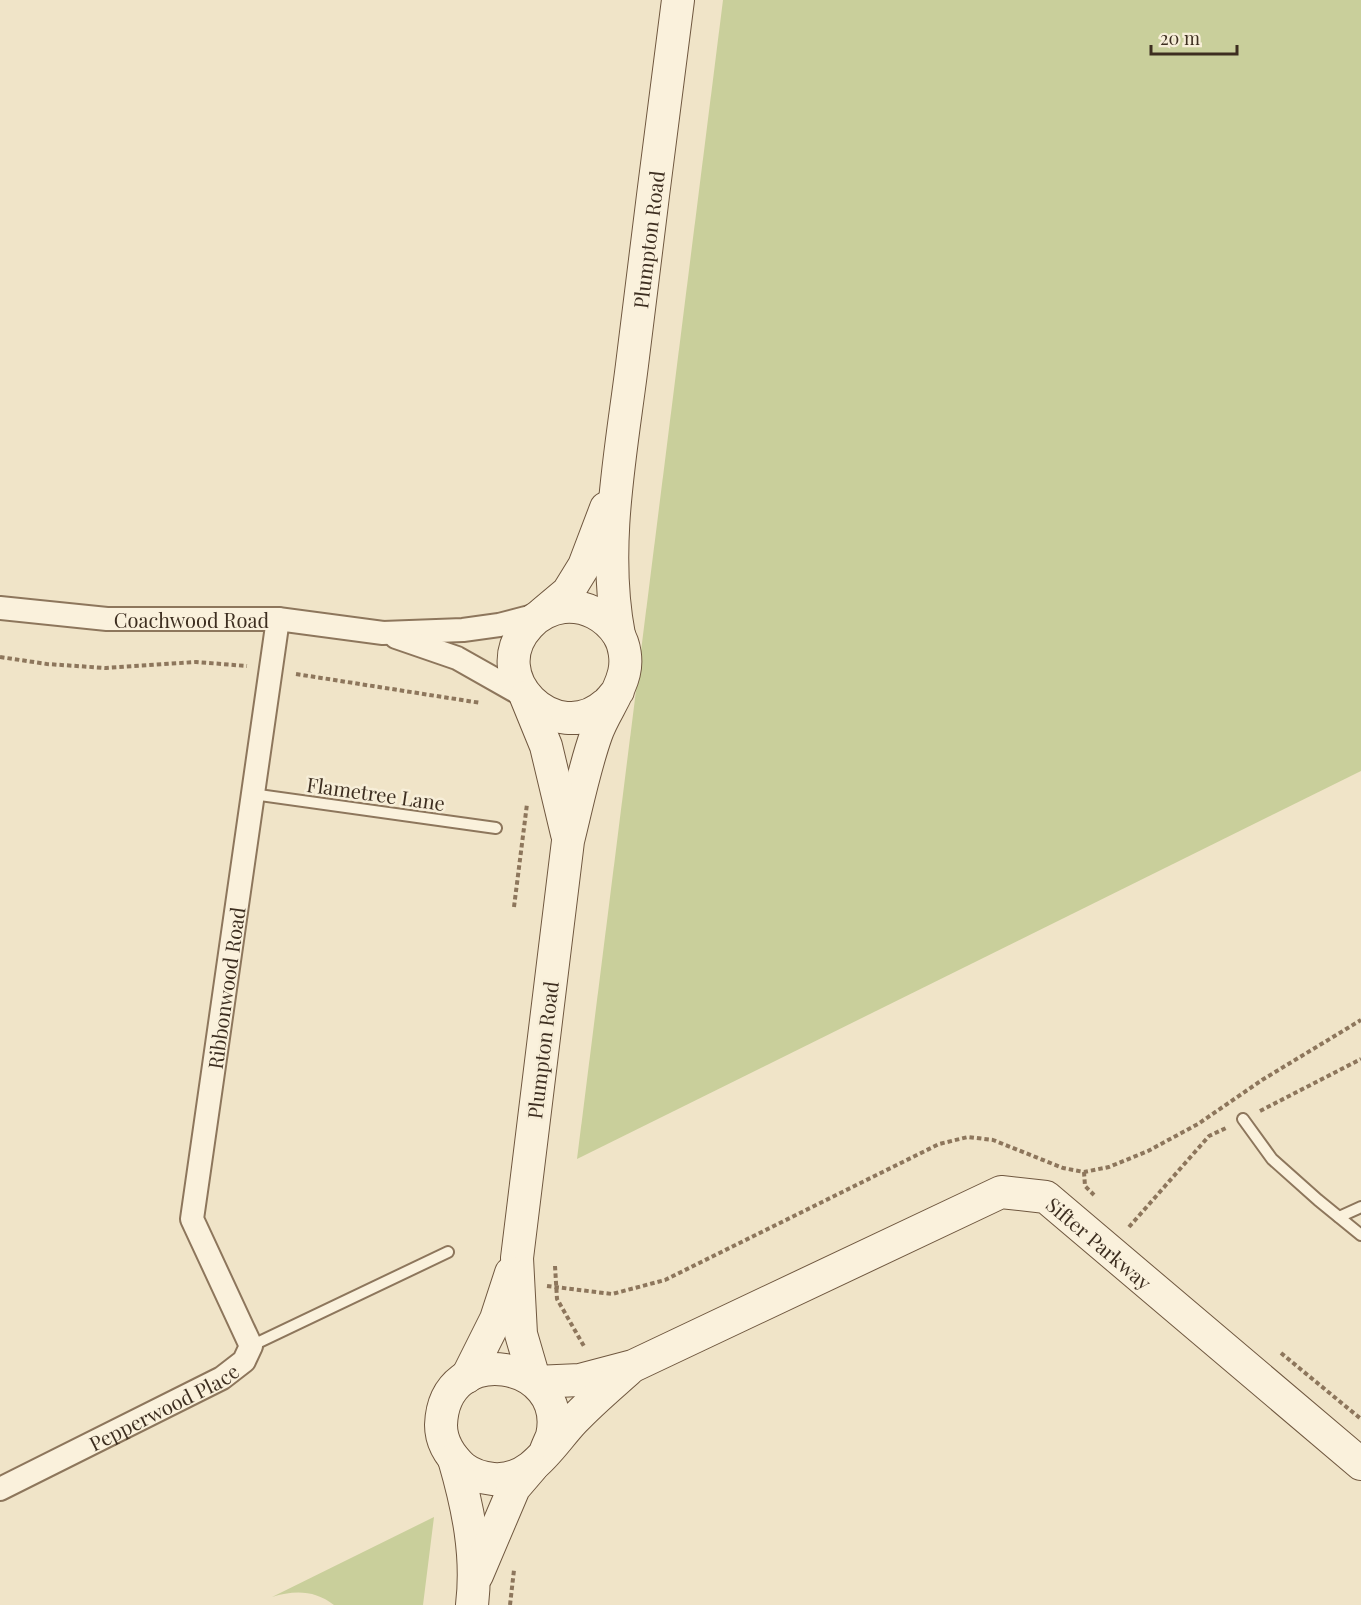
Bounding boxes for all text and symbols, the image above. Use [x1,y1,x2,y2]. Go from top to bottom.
scale bar [1151,18,1236,56]
text: 20 m [1160,26,1200,50]
street label: Plumpton Road [626,169,670,310]
street label: Coachwood Road [114,606,269,633]
street label: Flametree Lane [305,770,447,816]
street label: Ribbonwood Road [200,905,250,1071]
street label: Plumpton Road [520,979,564,1120]
street label: Sifter Parkway [1041,1190,1158,1295]
street label: Pepperwood Place [84,1357,244,1456]

